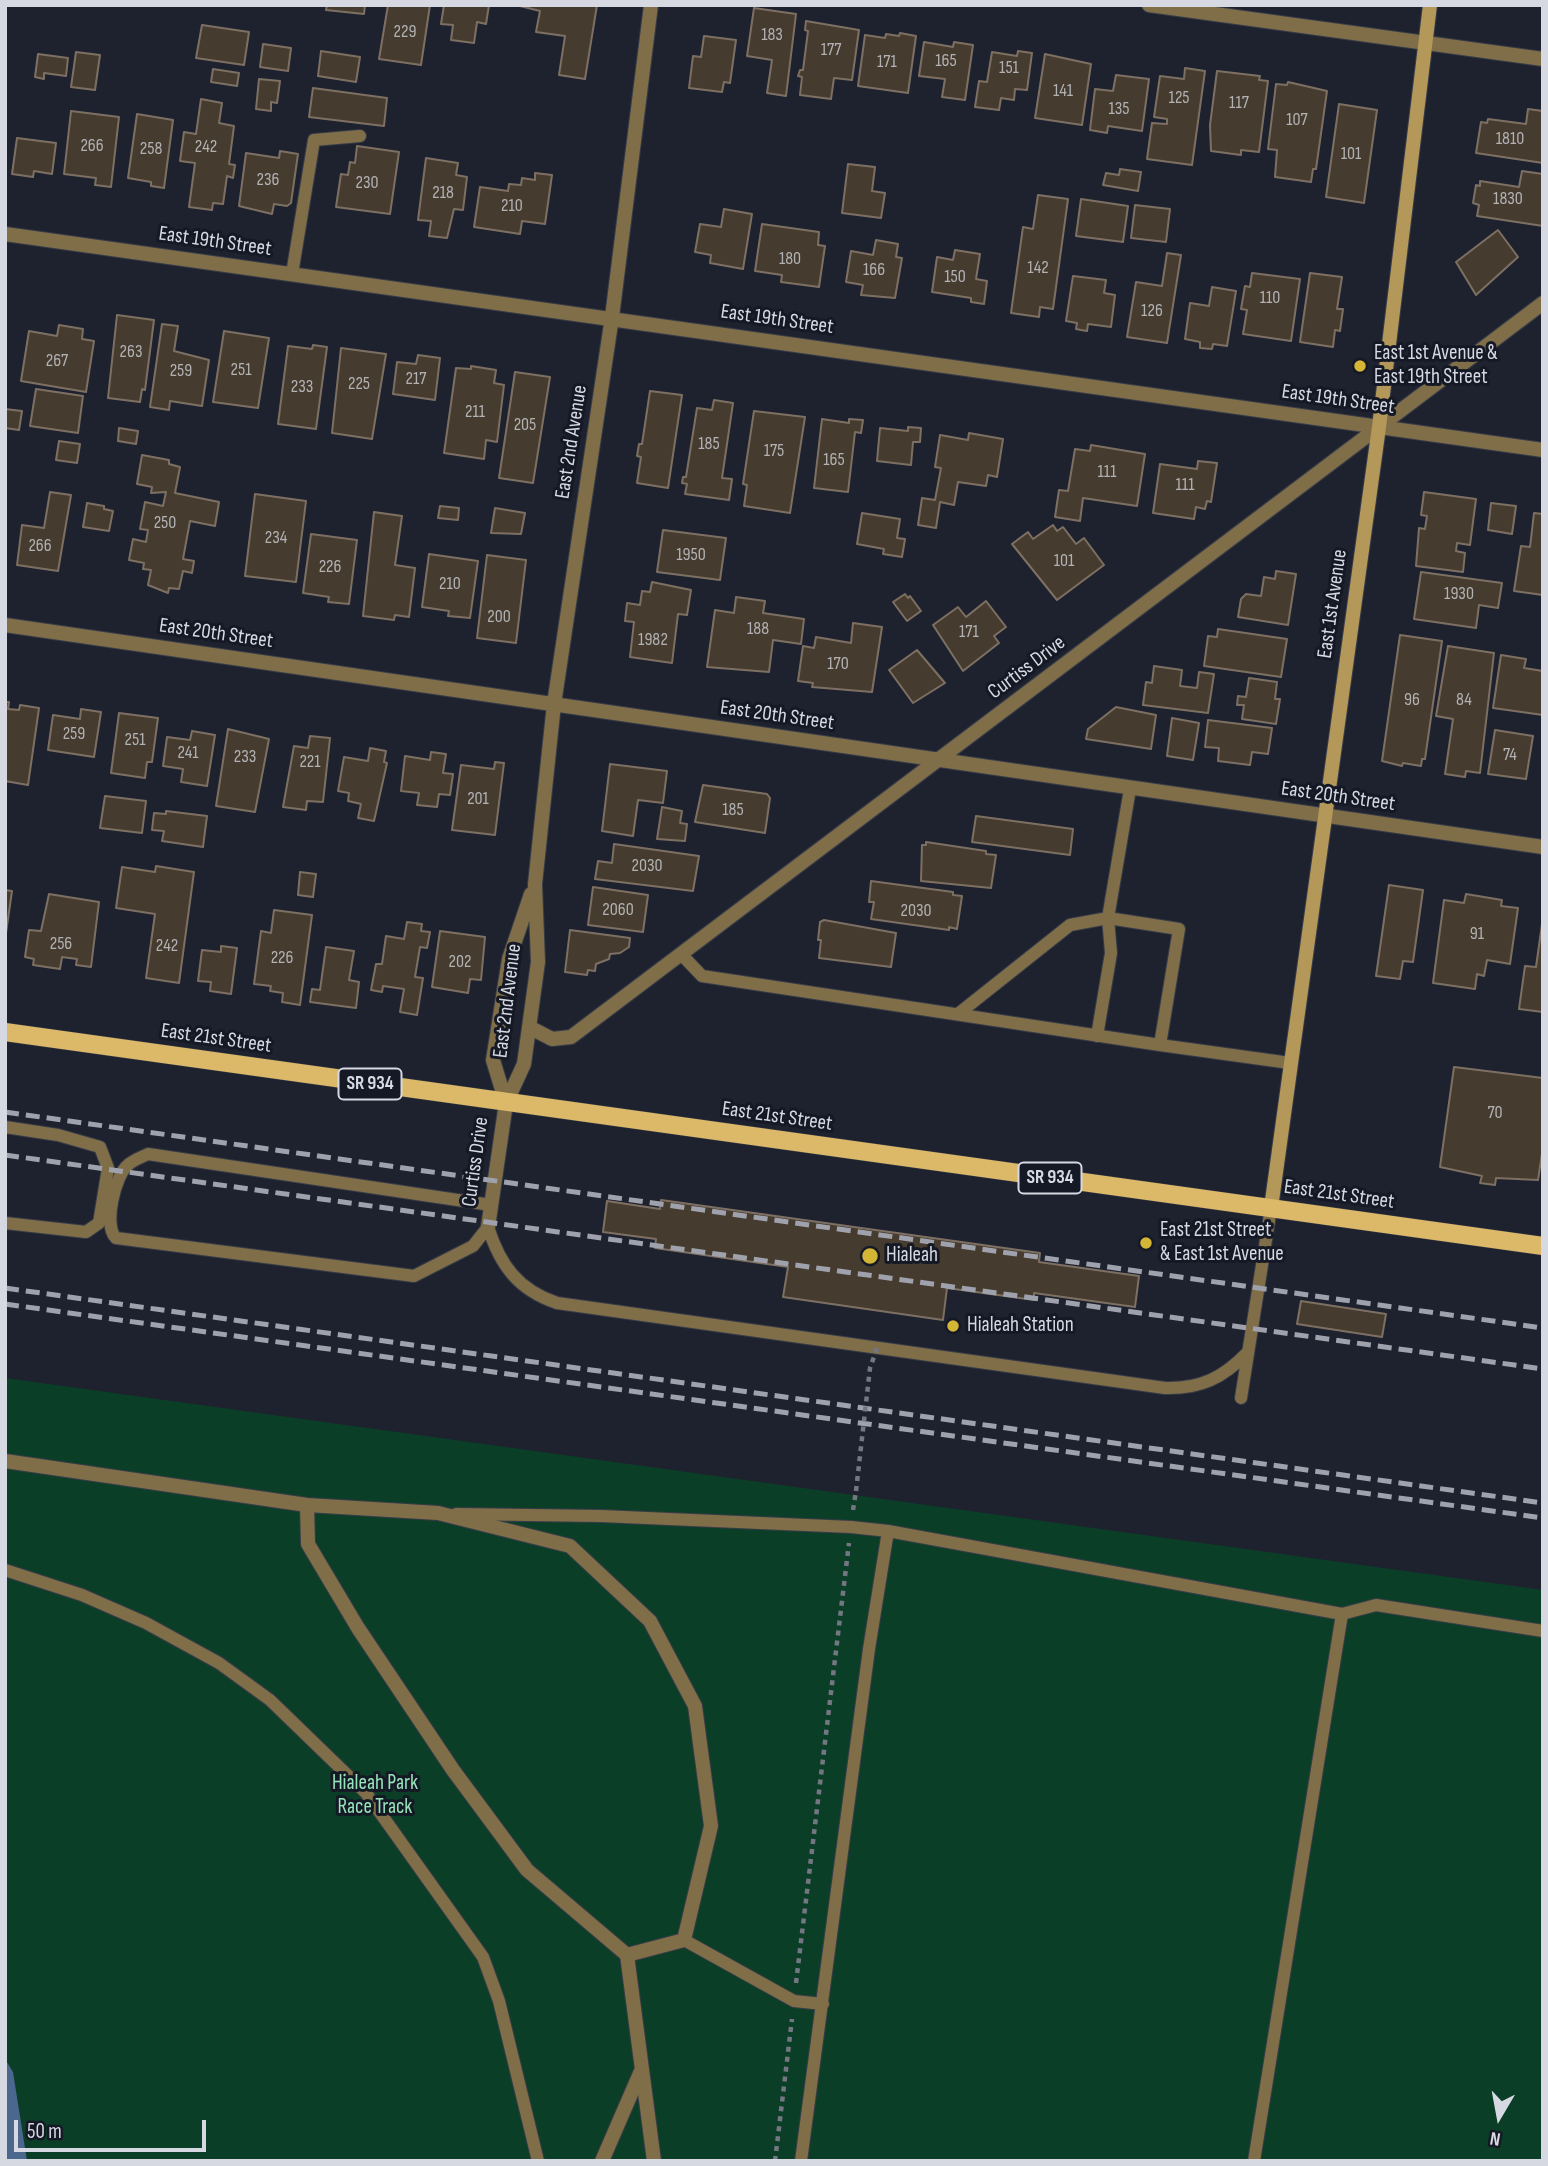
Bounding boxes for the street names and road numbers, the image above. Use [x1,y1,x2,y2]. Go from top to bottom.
street label: East 19th Street [157,222,273,262]
street label: East 19th Street [719,300,835,340]
street label: East 19th Street [1280,380,1396,420]
street label: East 2nd Avenue [551,383,593,501]
street label: East 1st Avenue [1313,548,1353,660]
street label: East 20th Street [157,614,275,654]
street label: Curtiss Drive [983,631,1071,705]
street label: East 20th Street [718,696,836,736]
street label: East 20th Street [1279,777,1397,817]
street label: East 2nd Avenue [489,943,527,1059]
street label: East 21st Street [159,1019,273,1059]
road number: SR 934 [338,1068,402,1100]
street label: East 21st Street [720,1097,834,1137]
street label: Curtiss Drive [457,1116,495,1208]
road number: SR 934 [1018,1162,1082,1194]
street label: East 21st Street [1282,1175,1396,1215]

